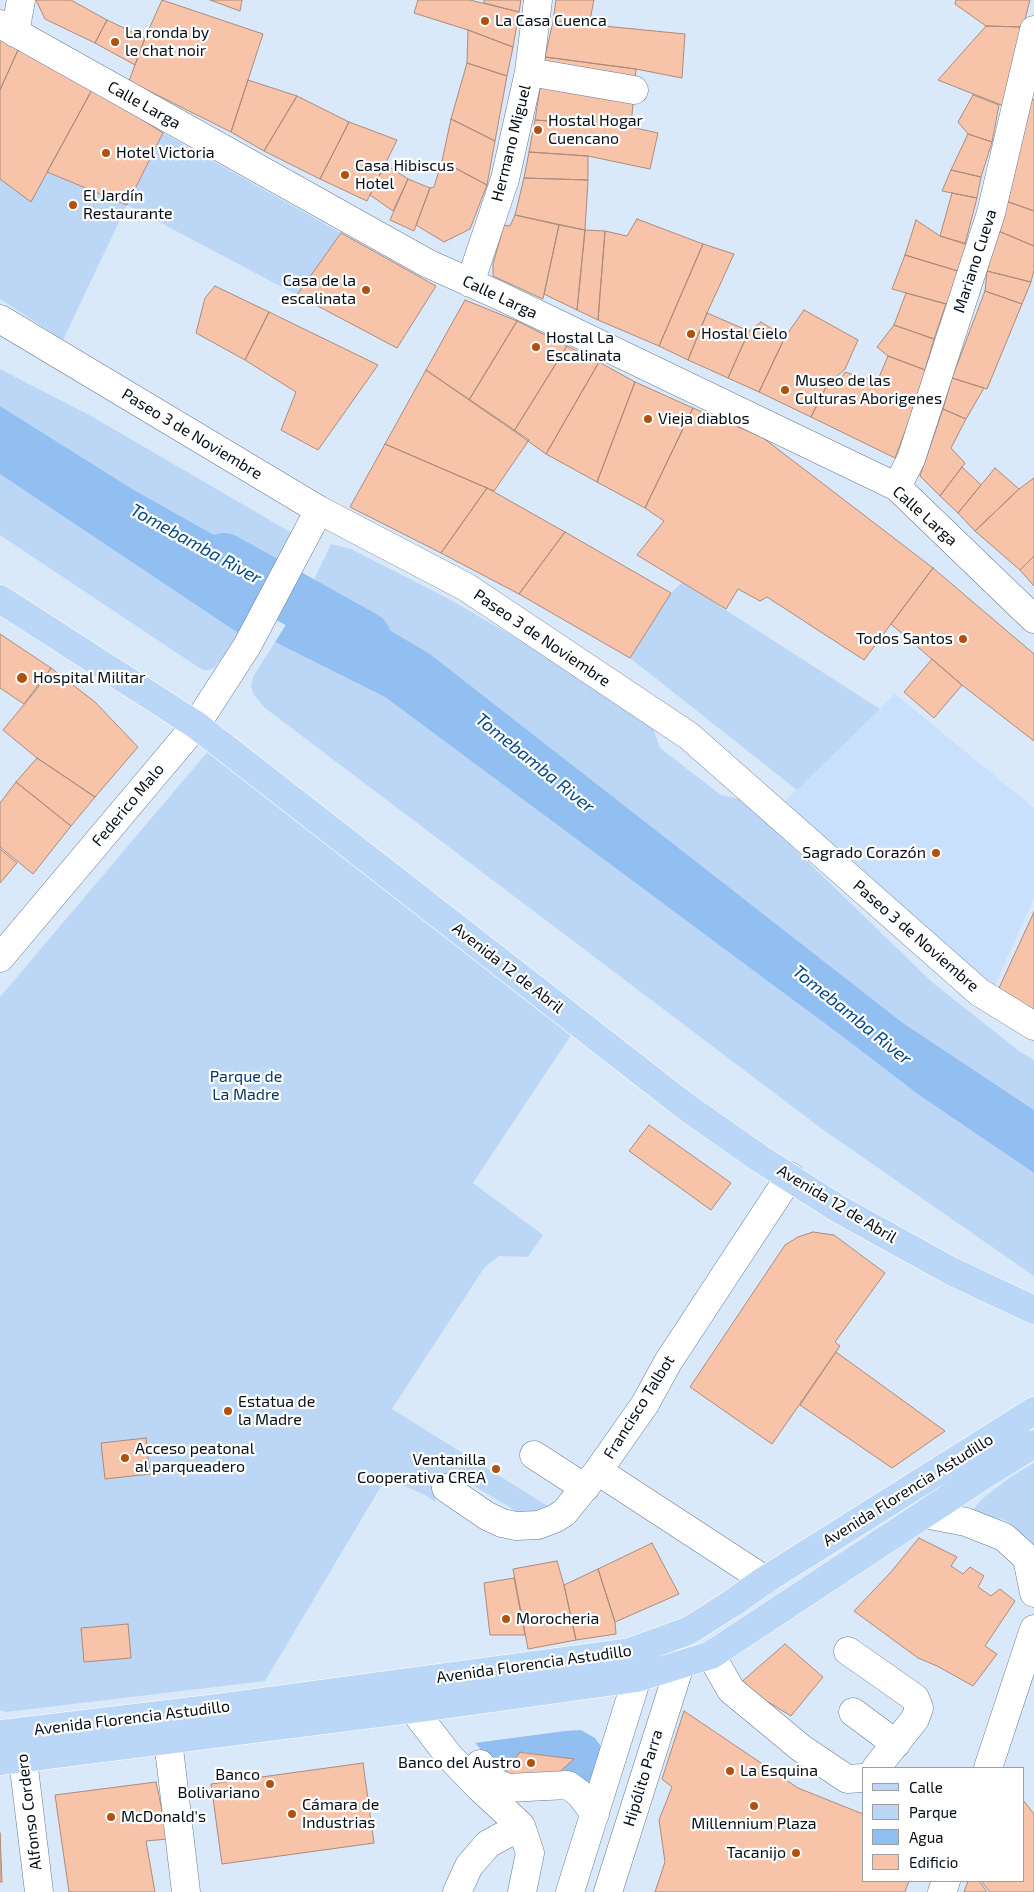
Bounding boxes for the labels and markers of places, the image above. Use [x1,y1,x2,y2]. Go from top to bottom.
place label: La Casa Cuenca [495,11,607,31]
marker: La Casa Cuenca [479,15,491,27]
place label: La ronda by le chat noir [125,23,209,61]
marker: La ronda by le chat noir [109,36,121,48]
place label: Hostal Hogar Cuencano [548,111,643,149]
marker: Hostal Hogar Cuencano [532,124,544,136]
place label: Hotel Victoria [116,143,215,163]
marker: Hotel Victoria [100,147,112,159]
place label: Casa Hibiscus Hotel [355,156,454,194]
marker: Casa Hibiscus Hotel [339,169,351,181]
place label: El Jardín Restaurante [83,186,173,224]
marker: El Jardín Restaurante [67,199,79,211]
place label: Casa de la escalinata [281,271,356,309]
marker: Casa de la escalinata [360,284,372,296]
place label: Hostal Cielo [701,324,788,344]
place label: Hostal La Escalinata [546,328,621,366]
marker: Hostal Cielo [685,328,697,340]
marker: Hostal La Escalinata [530,341,542,353]
place label: Museo de las Culturas Aborigenes [795,371,942,409]
marker: Museo de las Culturas Aborigenes [779,384,791,396]
place label: Vieja diablos [658,409,750,429]
marker: Vieja diablos [642,413,654,425]
place label: Todos Santos [856,629,953,649]
marker: Todos Santos [957,633,969,645]
place label: Hospital Militar [33,668,145,688]
marker: Hospital Militar [15,671,29,685]
place label: Sagrado Corazón [802,843,926,863]
marker: Sagrado Corazón [930,847,942,859]
place label: Estatua de la Madre [238,1392,315,1430]
marker: Estatua de la Madre [222,1405,234,1417]
place label: Acceso peatonal al parqueadero [135,1439,254,1477]
place label: Ventanilla Cooperativa CREA [357,1450,486,1488]
marker: Acceso peatonal al parqueadero [119,1452,131,1464]
marker: Ventanilla Cooperativa CREA [490,1463,502,1475]
place label: Morocheria [516,1609,599,1629]
marker: Morocheria [500,1613,512,1625]
place label: Banco del Austro [398,1753,521,1773]
marker: Banco del Austro [525,1757,537,1769]
place label: La Esquina [740,1761,818,1781]
place label: Banco Bolivariano [178,1765,260,1803]
marker: La Esquina [724,1765,736,1777]
marker: Banco Bolivariano [264,1778,276,1790]
place label: Cámara de Industrias [302,1795,379,1833]
marker: Millennium Plaza [748,1800,760,1812]
place label: McDonald's [121,1807,206,1827]
marker: Cámara de Industrias [286,1808,298,1820]
marker: McDonald's [105,1811,117,1823]
place label: Millennium Plaza [691,1814,817,1834]
place label: Tacanijo [726,1843,786,1863]
marker: Tacanijo [790,1847,802,1859]

